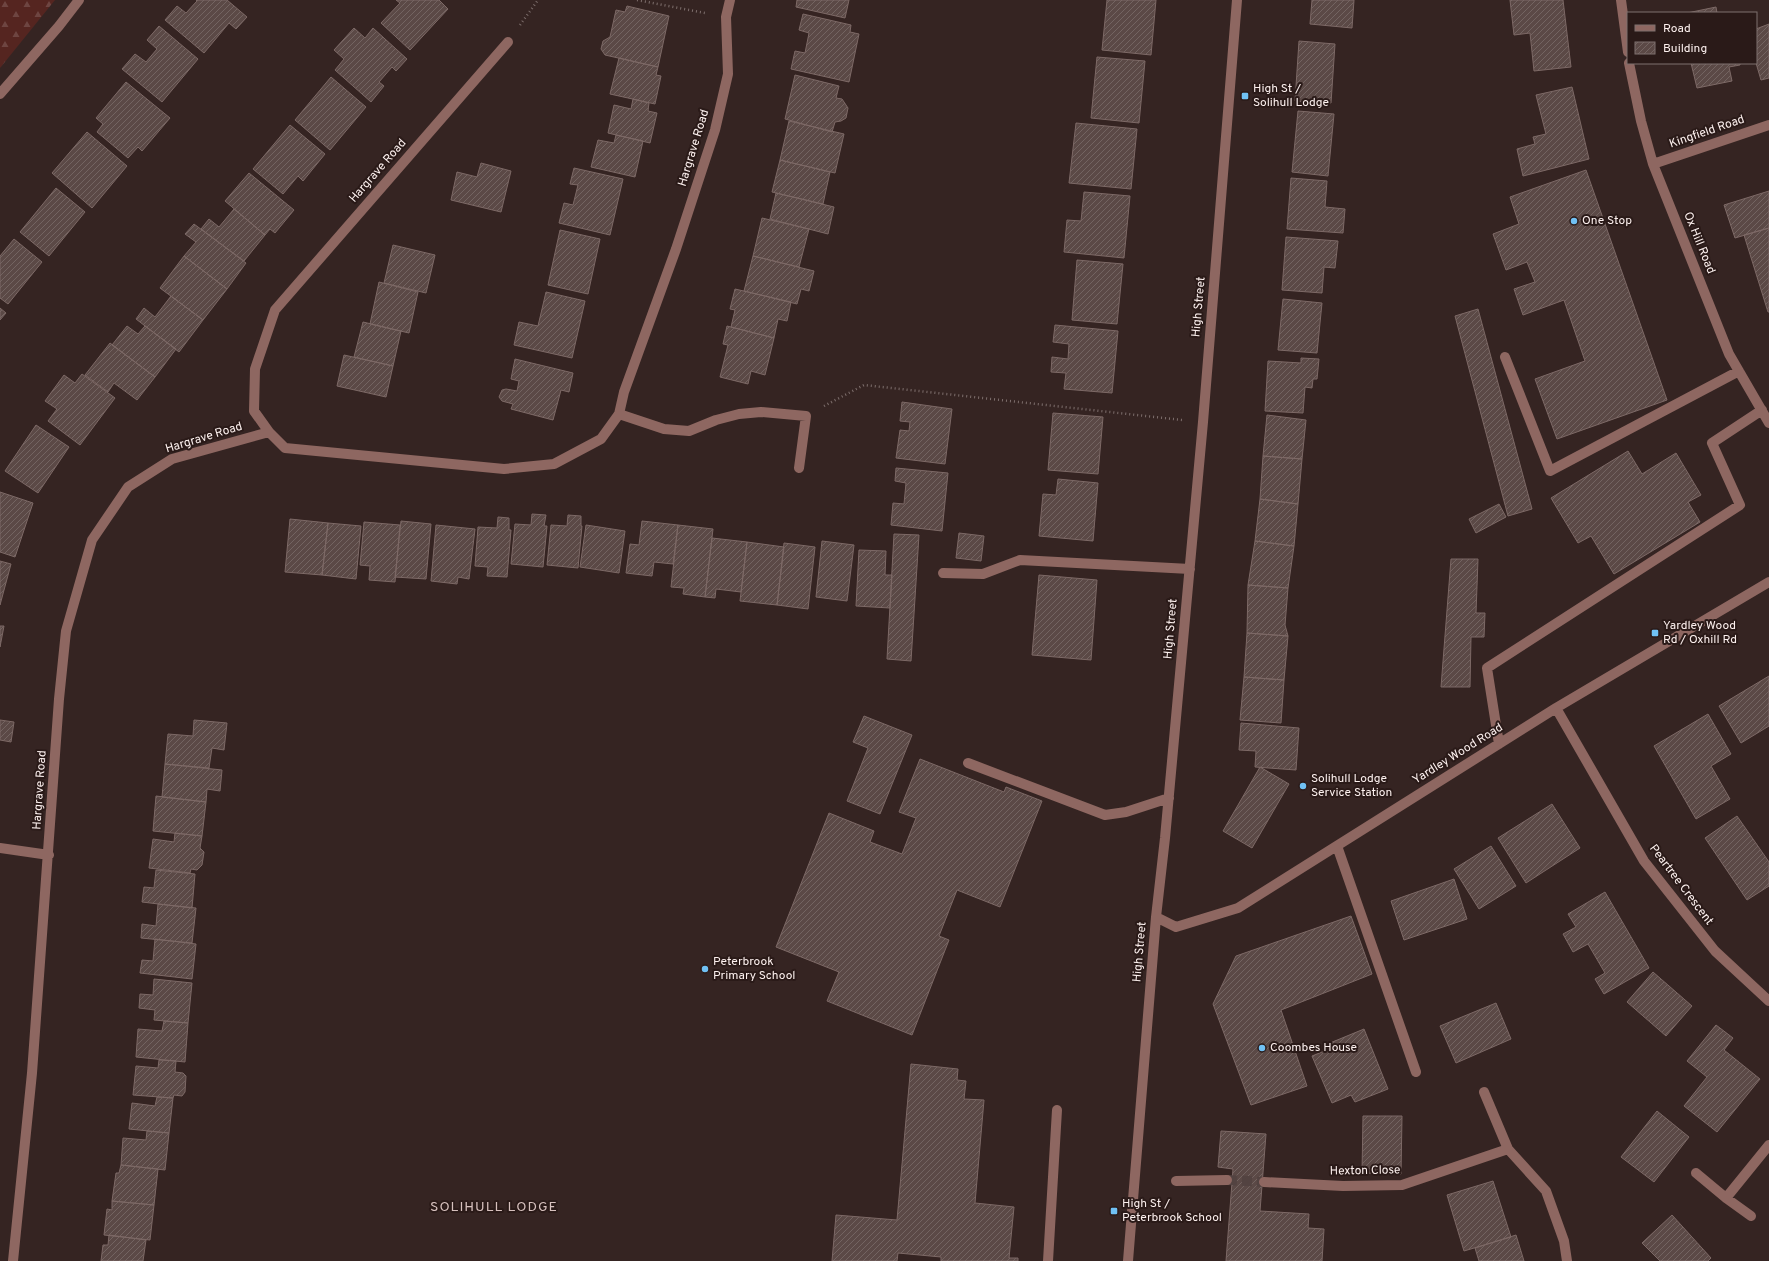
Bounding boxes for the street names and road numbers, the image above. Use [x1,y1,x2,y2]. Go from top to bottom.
street label: Hargrave Road [675,108,713,188]
street label: Kingfield Road [1667,112,1747,152]
street label: Hargrave Road [346,136,410,206]
street label: Ox Hill Road [1679,210,1719,276]
street label: High Street [1188,276,1210,338]
street label: Hargrave Road [164,419,244,457]
street label: High Street [1160,598,1182,660]
street label: Yardley Wood Road [1410,720,1506,788]
street label: Hargrave Road [29,750,51,830]
street label: Peartree Crescent [1645,841,1717,929]
street label: High Street [1129,921,1151,983]
street label: Hexton Close [1330,1162,1400,1180]

